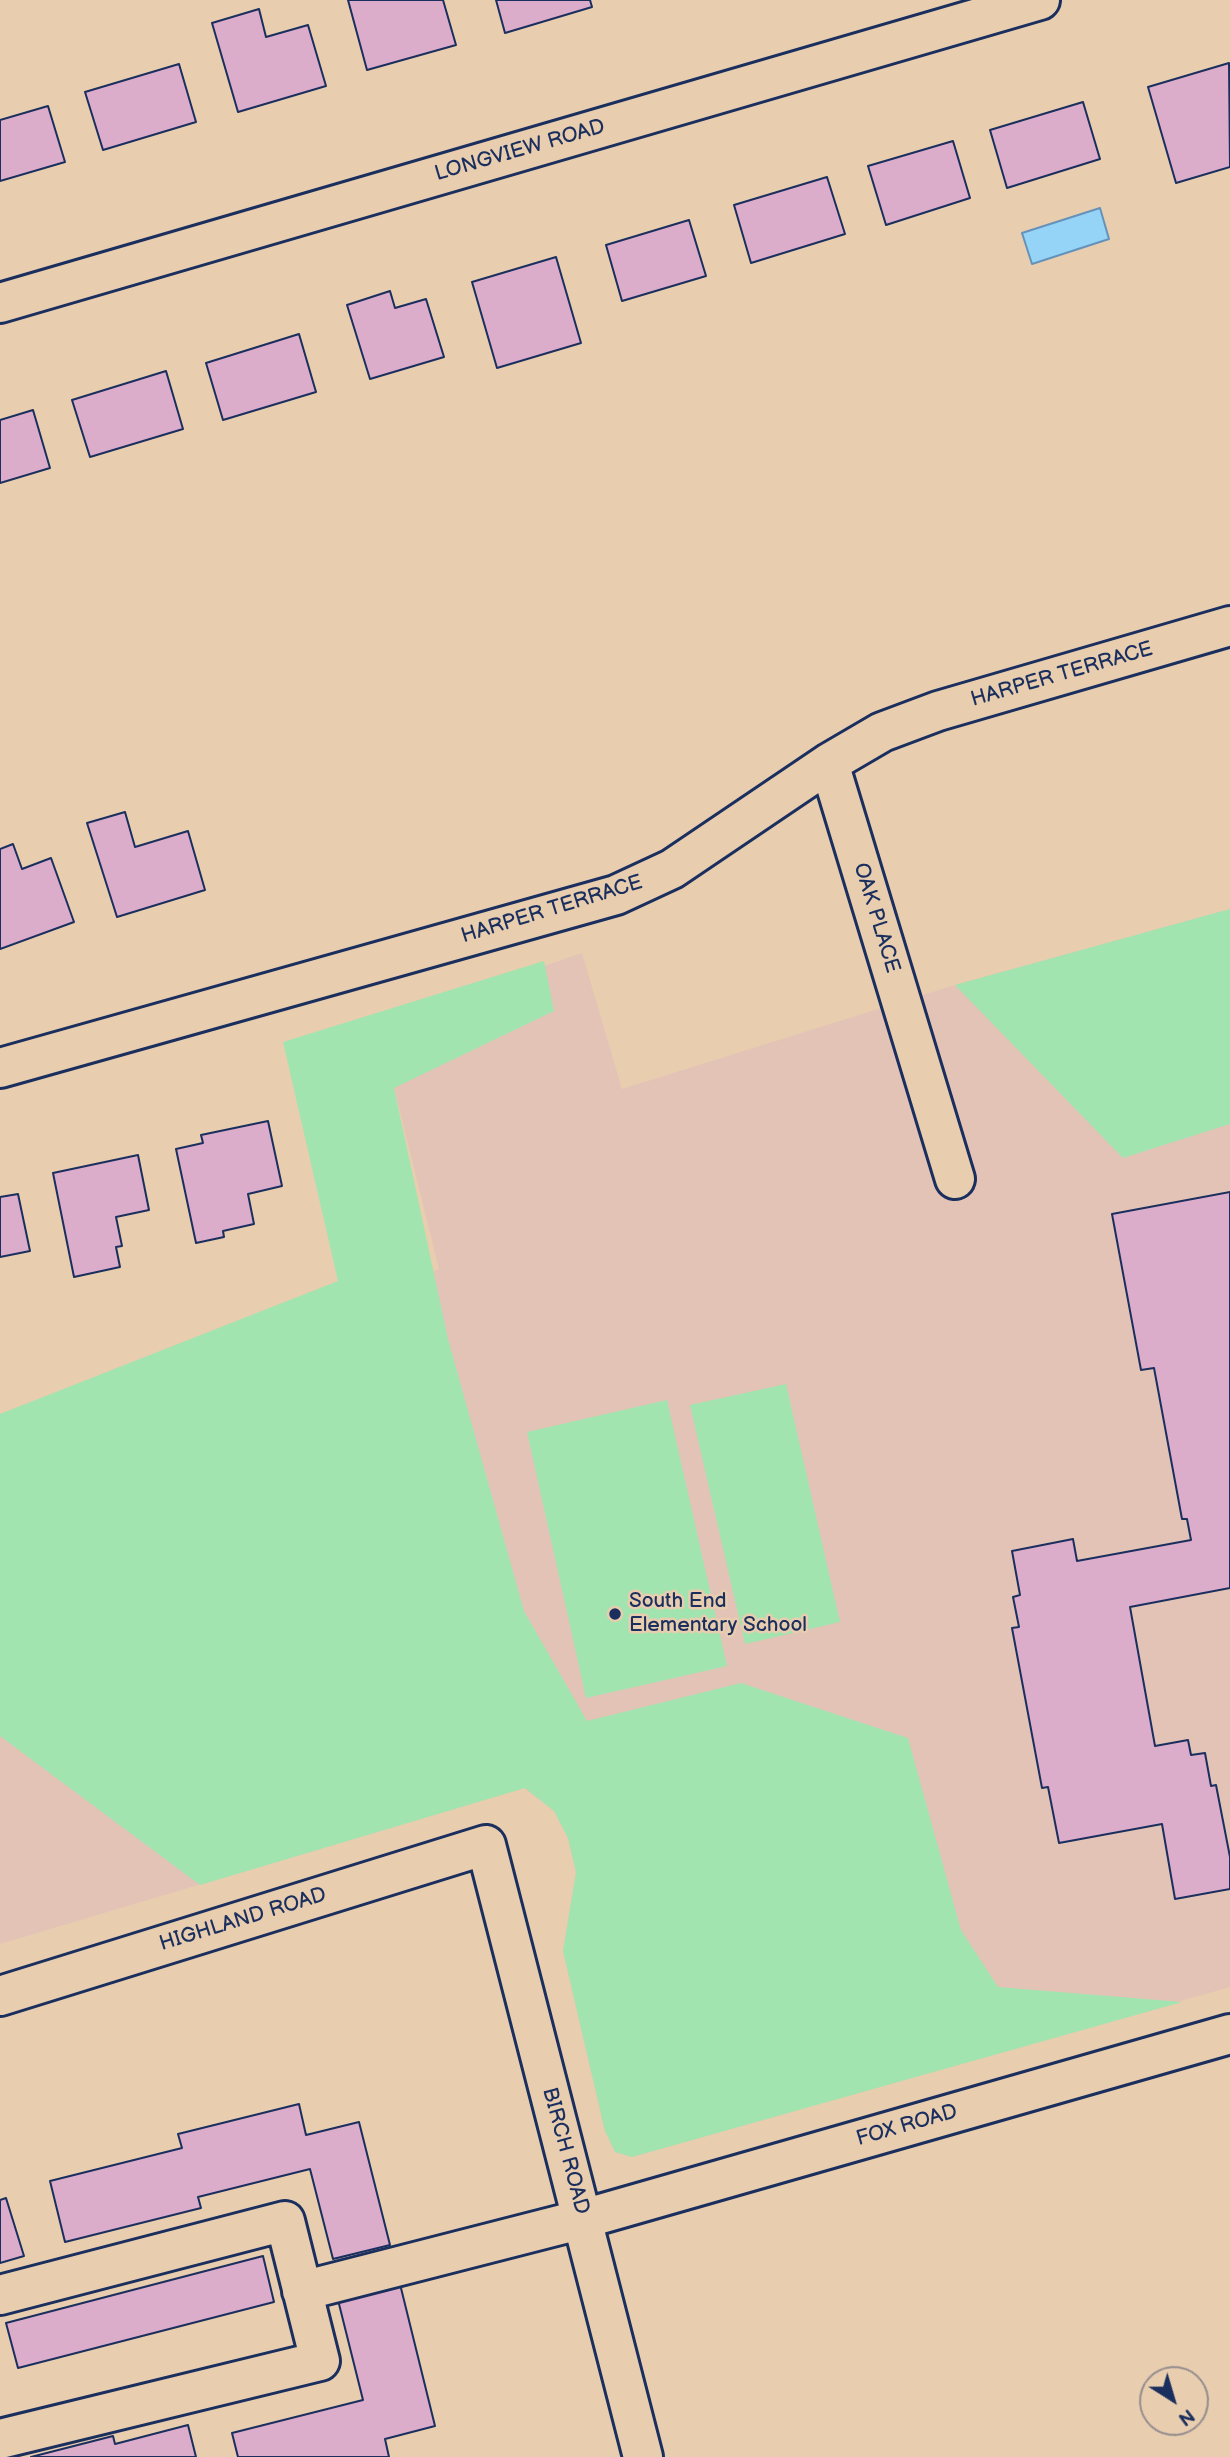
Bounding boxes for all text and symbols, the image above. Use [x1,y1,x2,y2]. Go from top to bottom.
street label: LONGVIEW ROAD [432,115,608,187]
street label: HARPER TERRACE [968,637,1156,713]
street label: OAK PLACE [847,860,905,976]
street label: HARPER TERRACE [458,870,646,950]
place label: South End Elementary School [629,1589,807,1639]
marker: South End Elementary School [607,1606,623,1622]
street label: HIGHLAND ROAD [157,1883,329,1957]
street label: BIRCH ROAD [536,2085,594,2217]
street label: FOX ROAD [854,2100,960,2152]
north arrow [1139,2366,1209,2436]
text: N [1173,2403,1198,2430]

